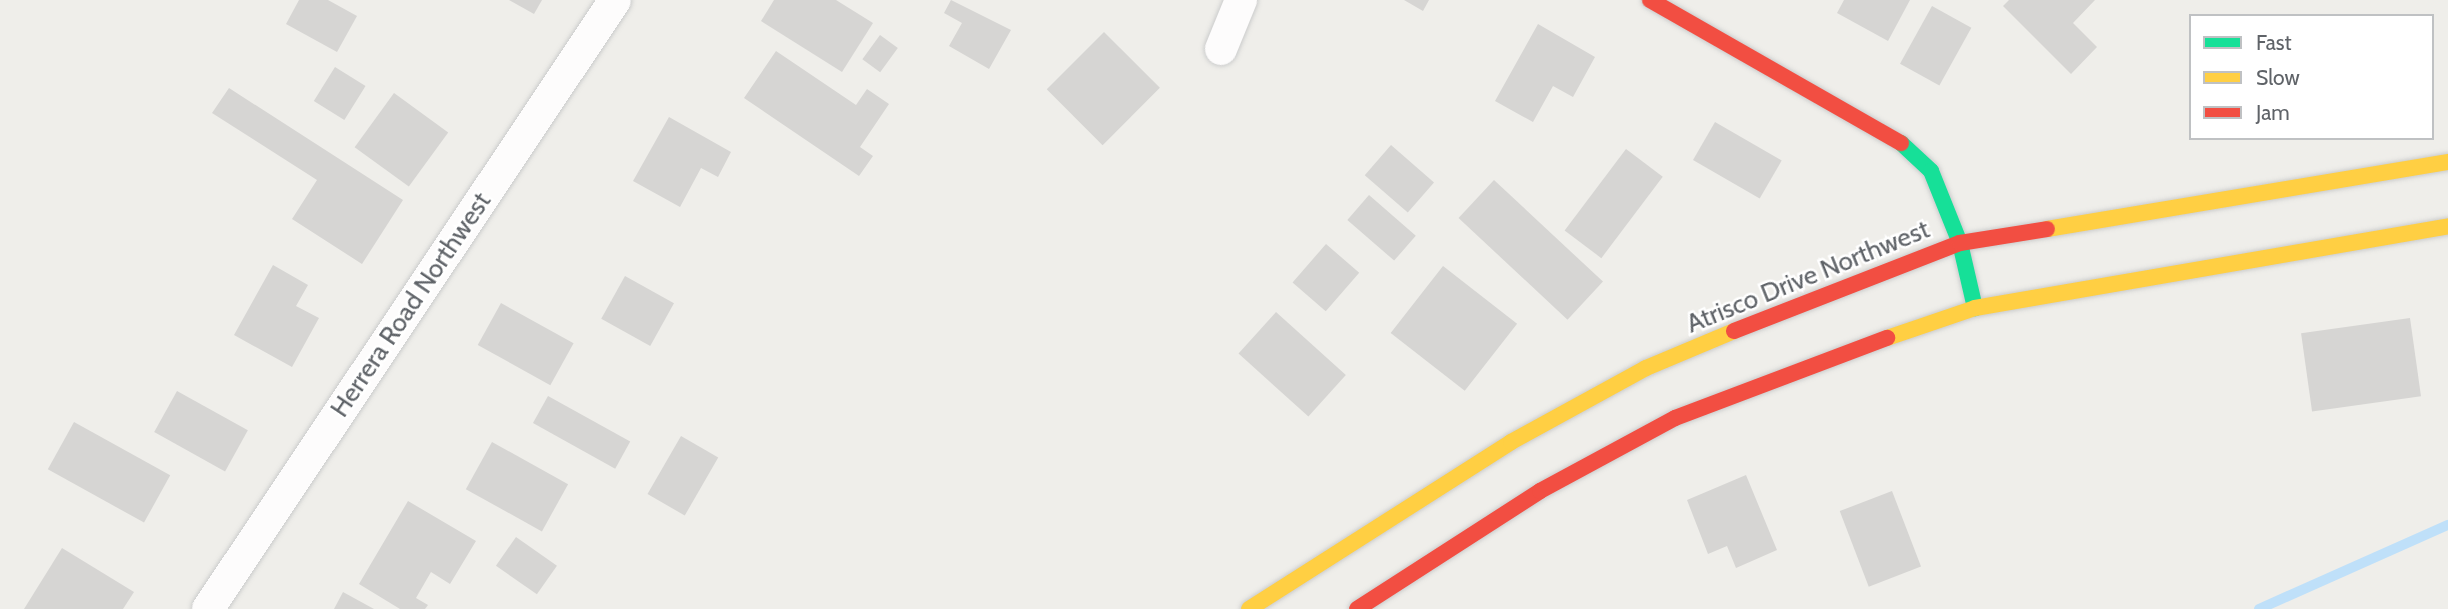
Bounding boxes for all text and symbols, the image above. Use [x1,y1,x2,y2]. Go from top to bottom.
legend [2189,14,2434,140]
text: Fast [2256,30,2292,55]
text: Slow [2256,65,2300,90]
text: Jam [2256,100,2290,125]
street label: Herrera Road Northwest [324,187,498,423]
street label: Atrisco Drive Northwest [1682,214,1934,340]

